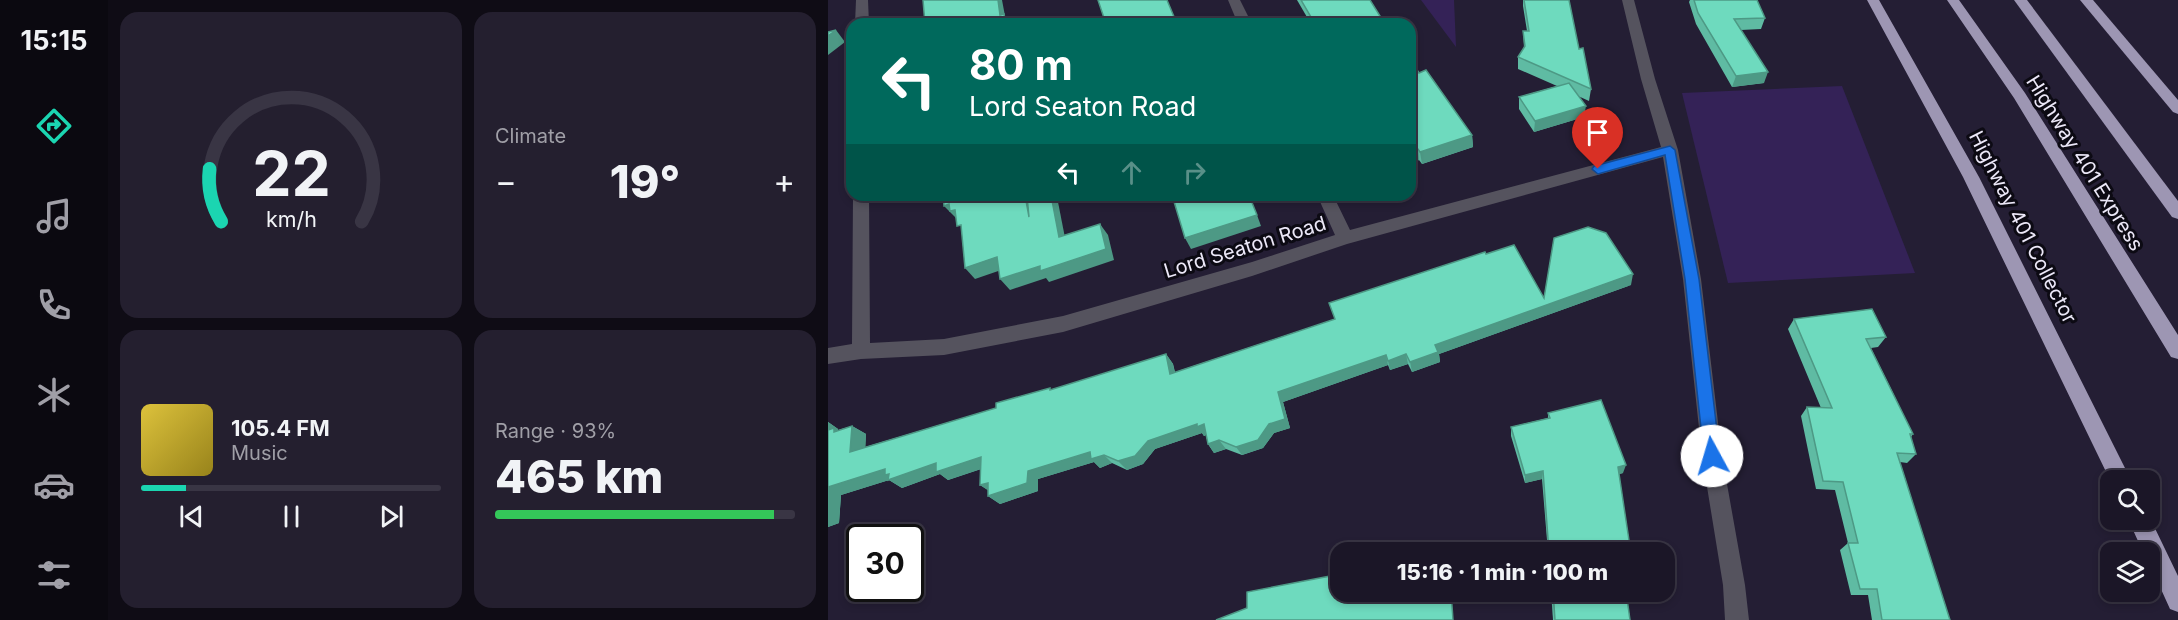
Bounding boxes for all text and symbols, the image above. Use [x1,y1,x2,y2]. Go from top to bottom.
text: 15:15 [21,24,87,57]
text: 80 m [969,39,1073,90]
icon: left [870,42,948,120]
street label: Highway 401 Express [2021,71,2149,255]
text: Lord Seaton Road [969,90,1196,123]
icon: directions [33,105,75,147]
pin [1572,107,1623,169]
icon: arrive [1581,116,1614,149]
text: Climate [495,124,566,148]
street label: Highway 401 Collector [1964,127,2082,328]
text: 22 [252,136,330,211]
text: 19° [610,154,680,209]
icon: left [1052,156,1085,189]
icon: ahead [1115,156,1148,189]
icon: right [1178,156,1211,189]
text: − [495,161,517,201]
text: + [773,161,795,201]
icon: music [33,195,75,237]
text: km/h [266,206,316,232]
street label: Lord Seaton Road [1161,211,1329,283]
icon: phone [33,284,75,326]
icon: climate [33,374,75,416]
text: 105.4 FM [231,415,330,441]
text: Range · 93% [495,419,616,443]
position arrow [1680,424,1744,488]
text: Music [231,441,288,465]
text: 465 km [495,449,663,504]
icon: car [33,464,75,506]
map controls [2100,470,2160,602]
button: search [2100,470,2160,530]
icon: previous [175,500,208,533]
icon: pause [275,500,308,533]
icon: next [375,500,408,533]
speed limit sign: 30 [846,524,924,602]
button: layers [2100,542,2160,602]
icon: filters [33,554,75,596]
text: 15:16 · 1 min · 100 m [1397,559,1608,585]

